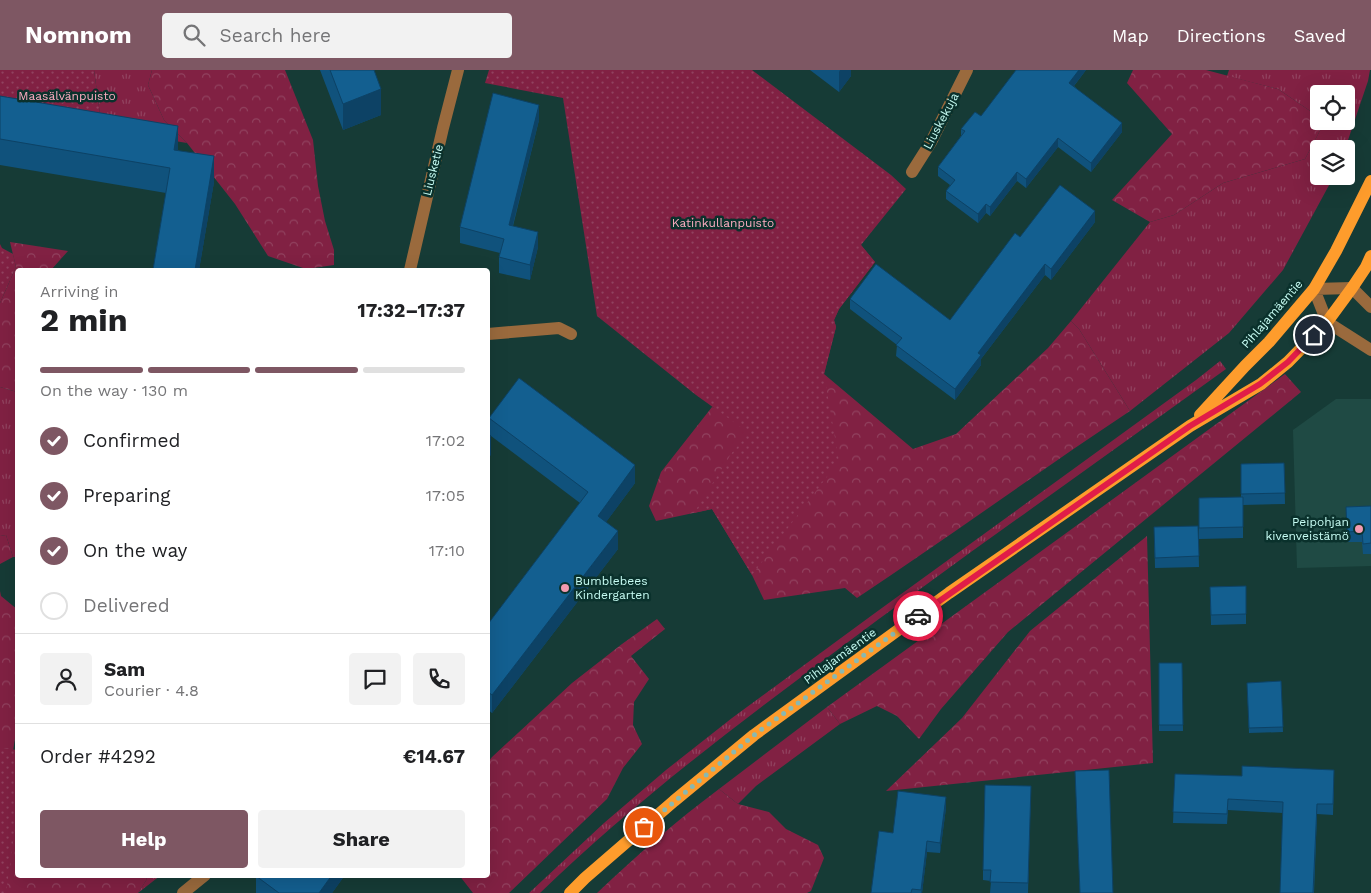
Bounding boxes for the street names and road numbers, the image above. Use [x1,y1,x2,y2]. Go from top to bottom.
street label: Liuskekuja [920,90,962,152]
street label: Liusketie [420,143,446,197]
street label: Pihlajamäentie [1238,277,1306,351]
street label: Pihlajamäentie [801,625,879,687]

